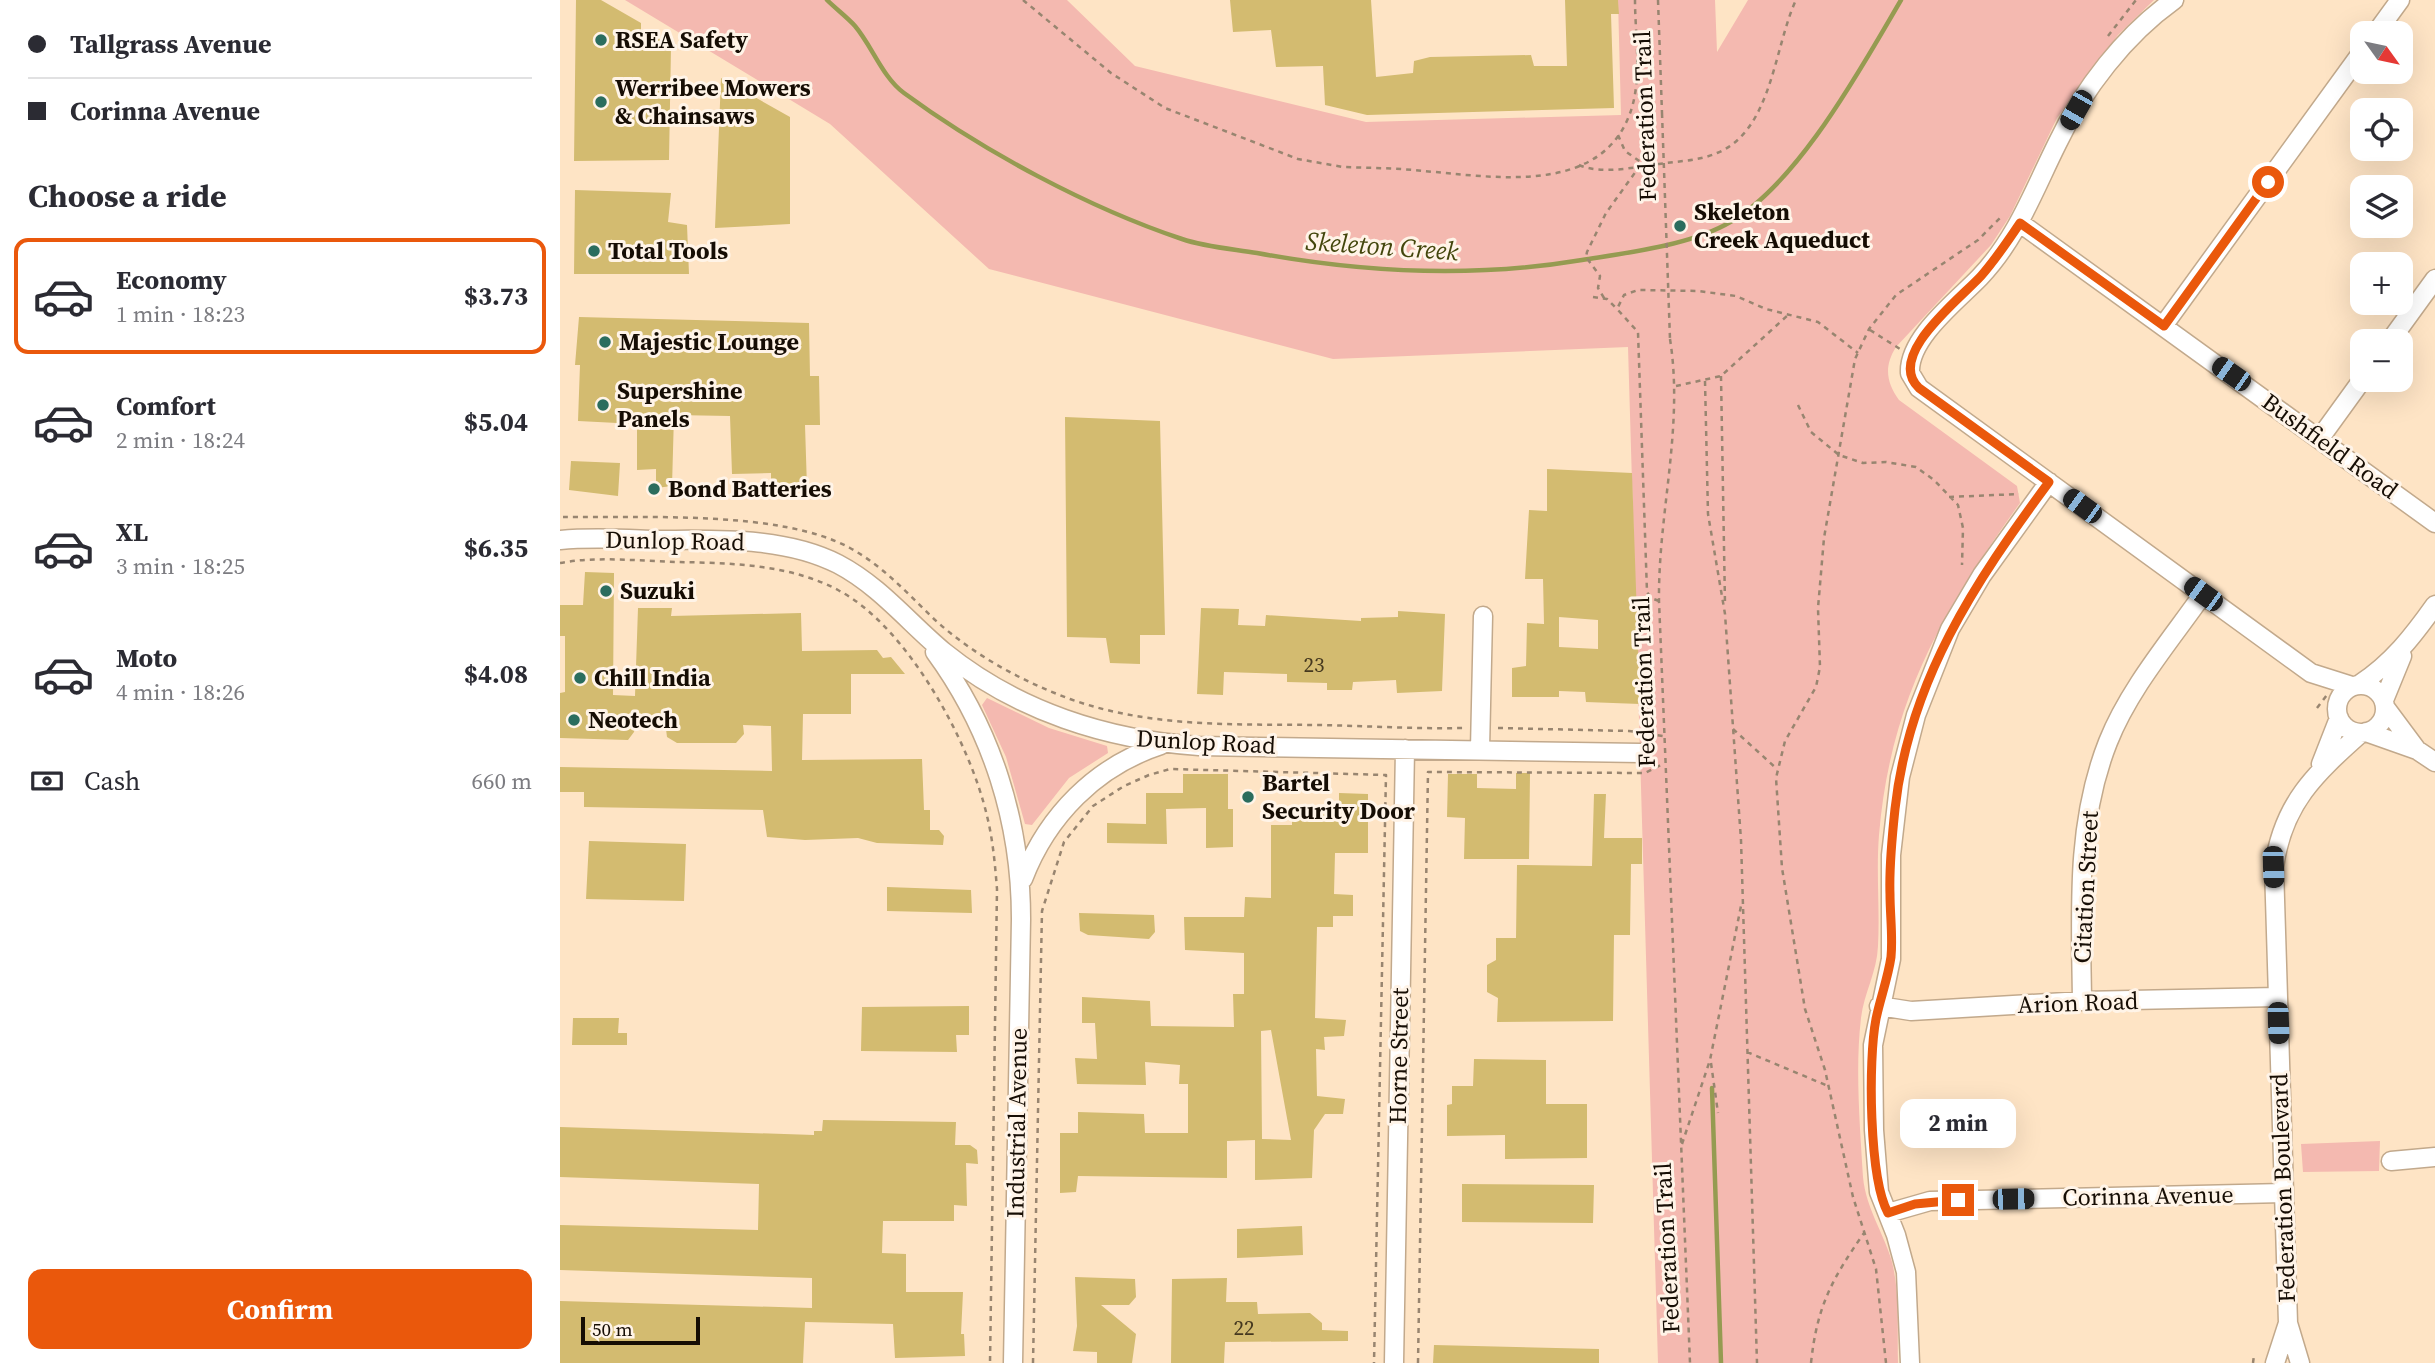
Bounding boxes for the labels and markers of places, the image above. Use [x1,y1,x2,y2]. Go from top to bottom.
place label: RSEA Safety [615,23,748,56]
marker: RSEA Safety [593,32,609,48]
place label: Werribee Mowers & Chainsaws [615,71,811,132]
marker: Werribee Mowers & Chainsaws [593,94,609,110]
place label: Skeleton Creek Aqueduct [1694,195,1870,256]
marker: Skeleton Creek Aqueduct [1672,218,1688,234]
place label: Total Tools [608,234,728,267]
marker: Total Tools [586,243,602,259]
place label: Majestic Lounge [619,325,799,358]
marker: Majestic Lounge [597,334,613,350]
place label: Supershine Panels [617,374,743,435]
marker: Supershine Panels [595,397,611,413]
place label: Bond Batteries [668,472,832,505]
marker: Bond Batteries [646,481,662,497]
place label: Suzuki [620,574,695,607]
marker: Suzuki [598,583,614,599]
place label: Chill India [594,661,711,694]
marker: Chill India [572,670,588,686]
place label: Neotech [588,703,678,736]
marker: Neotech [566,712,582,728]
place label: Bartel Security Door [1262,766,1416,827]
marker: Bartel Security Door [1240,789,1256,805]

